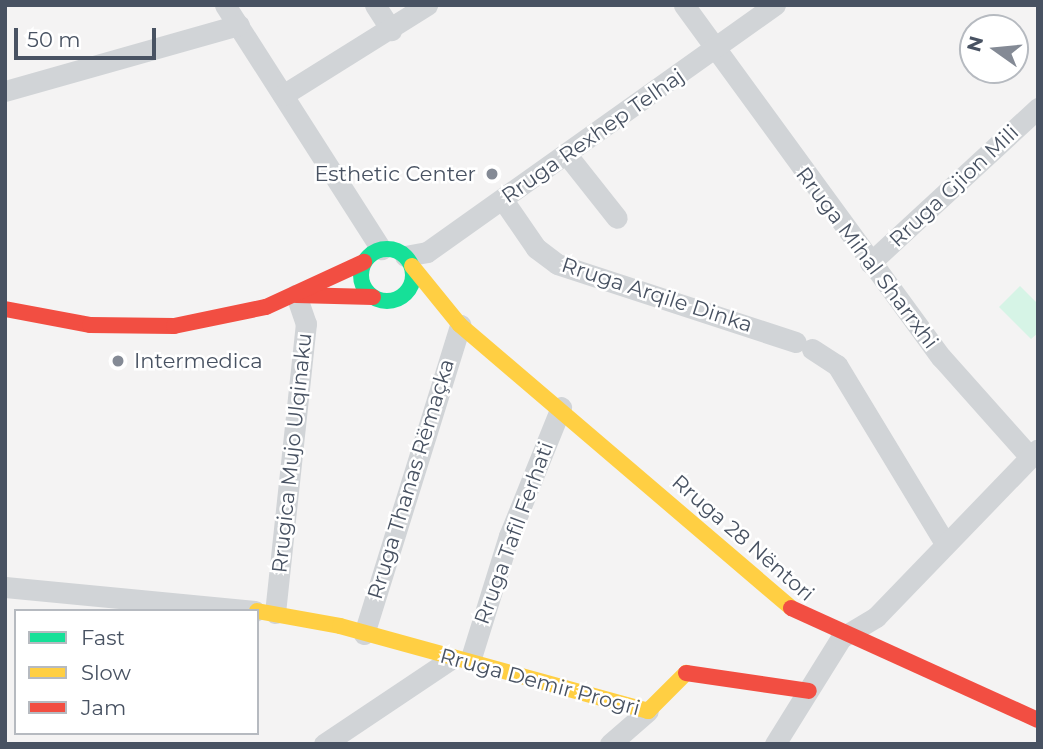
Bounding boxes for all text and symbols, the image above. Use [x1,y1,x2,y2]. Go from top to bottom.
scale bar [18,14,159,58]
north arrow [959,14,1029,84]
text: 50 m [27,27,81,52]
text: N [962,34,988,54]
street label: Rruga Rexhep Telhaj [497,63,689,209]
street label: Rruga Gjion Mili [884,120,1024,252]
place label: Esthetic Center [314,161,476,187]
street label: Rruga Mihal Sharrxhi [791,162,943,354]
marker: Esthetic Center [482,164,502,184]
street label: Rruga Arqile Dinka [559,252,755,338]
street label: Rrugica Mujo Ulqinaku [267,332,317,574]
place label: Intermedica [134,348,263,374]
marker: Intermedica [108,351,128,371]
street label: Rruga Thanas Rëmaçka [362,356,460,602]
street label: Rruga Tafil Ferhati [469,438,559,628]
street label: Rruga 28 Nëntori [667,469,819,607]
legend [14,609,259,735]
text: Fast [81,625,125,650]
street label: Rruga Demir Progri [437,643,643,721]
text: Slow [81,660,131,685]
text: Jam [81,695,126,720]

